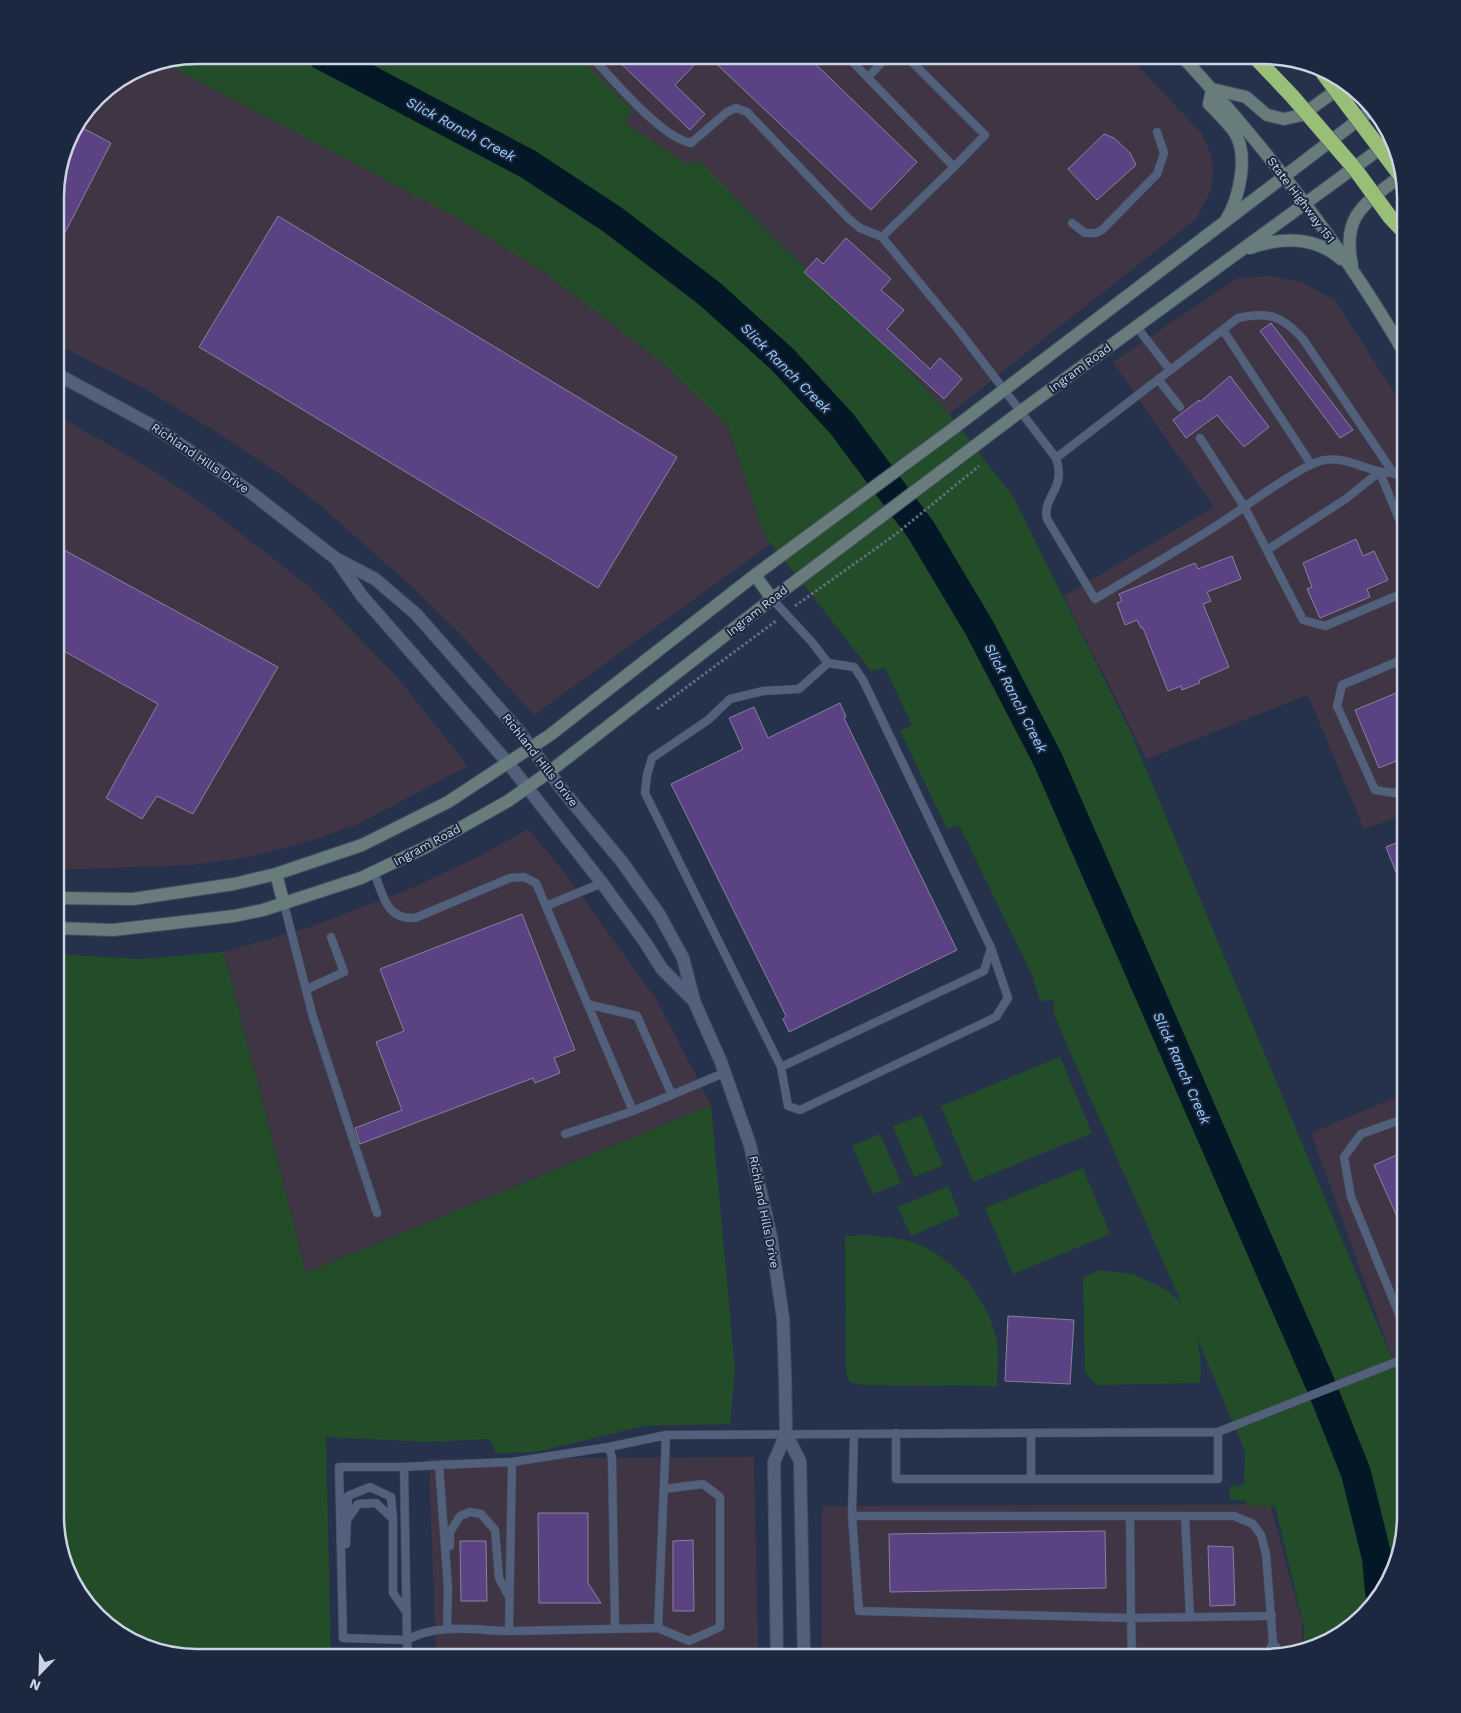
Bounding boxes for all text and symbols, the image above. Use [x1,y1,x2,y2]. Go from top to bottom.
water label: Slick Ranch Creek [404,94,518,165]
street label: State Highway 151 [1264,154,1338,246]
water label: Slick Ranch Creek [738,320,835,417]
street label: Ingram Road [1046,341,1114,395]
street label: Richland Hills Drive [149,420,251,496]
street label: Ingram Road [724,583,790,639]
water label: Slick Ranch Creek [981,641,1051,756]
street label: Richland Hills Drive [499,711,581,809]
street label: Ingram Road [391,822,463,868]
water label: Slick Ranch Creek [1150,1010,1214,1127]
street label: Richland Hills Drive [746,1155,782,1270]
north arrow [15,1648,65,1698]
text: N [27,1676,43,1694]

